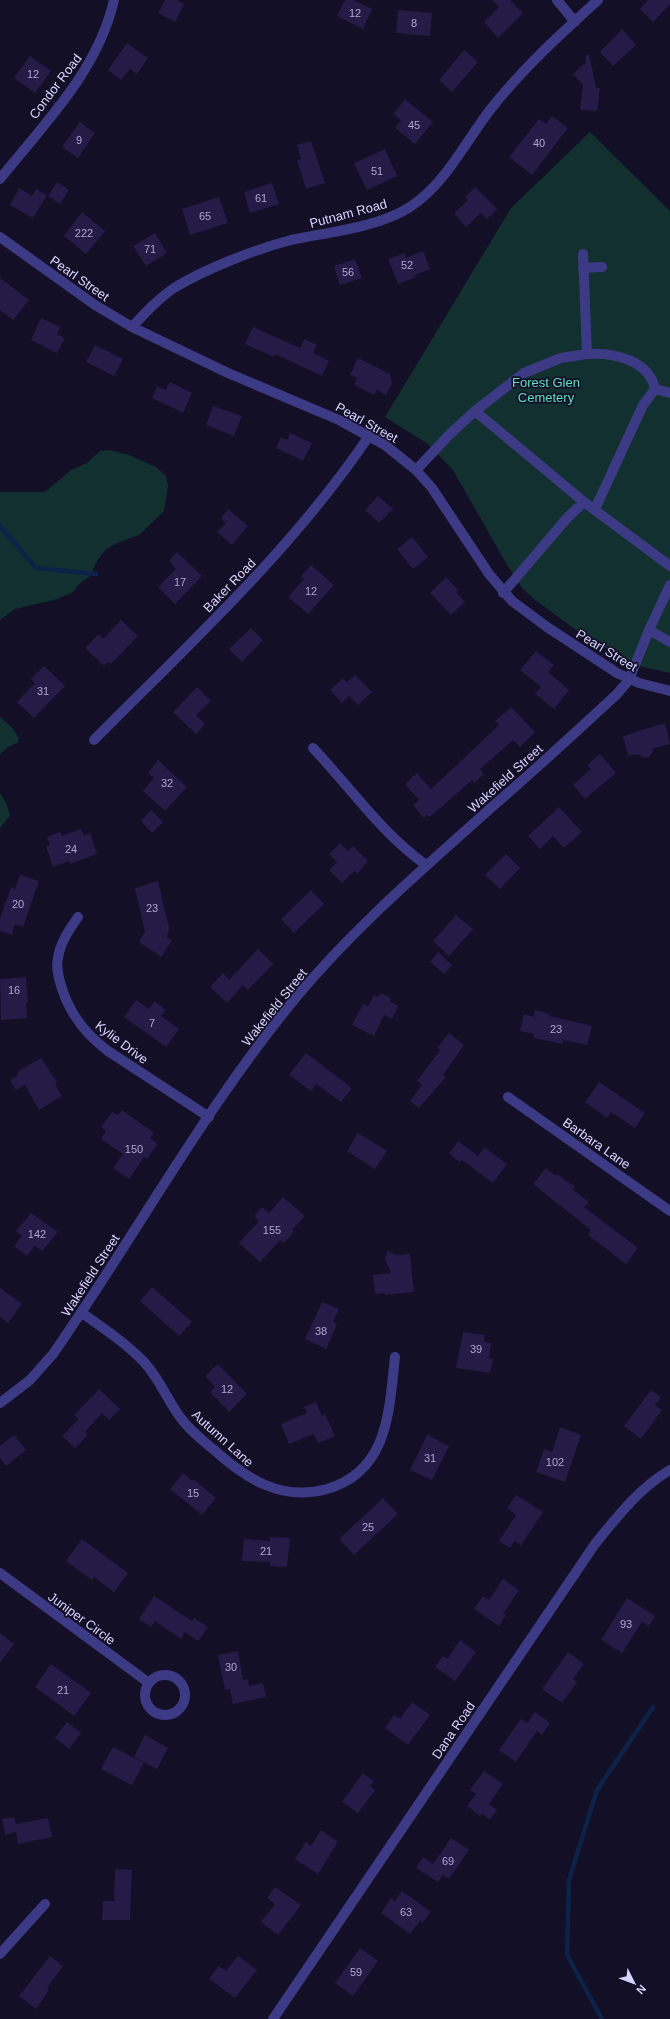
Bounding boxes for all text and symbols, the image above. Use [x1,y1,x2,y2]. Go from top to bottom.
house number: 12 [349,7,361,19]
house number: 8 [411,17,417,29]
street label: Condor Road [26,51,85,122]
house number: 12 [27,68,39,80]
house number: 45 [408,119,420,131]
house number: 9 [76,134,82,146]
house number: 40 [533,137,545,149]
house number: 51 [371,165,383,177]
house number: 61 [255,192,267,204]
street label: Putnam Road [308,196,388,231]
house number: 65 [199,210,211,222]
house number: 222 [75,227,93,239]
house number: 71 [144,243,156,255]
street label: Pearl Street [47,253,112,304]
house number: 52 [401,259,413,271]
house number: 56 [342,266,354,278]
park label: Forest Glen Cemetery [512,375,580,405]
street label: Pearl Street [333,399,401,446]
street label: Baker Road [200,555,259,615]
house number: 17 [174,576,186,588]
house number: 12 [305,585,317,597]
street label: Pearl Street [573,626,640,675]
house number: 31 [37,685,49,697]
street label: Wakefield Street [465,741,546,816]
house number: 32 [161,777,173,789]
house number: 24 [65,843,77,855]
house number: 20 [12,898,24,910]
house number: 23 [146,902,158,914]
street label: Wakefield Street [239,965,310,1049]
house number: 16 [8,984,20,996]
house number: 7 [149,1017,155,1029]
street label: Kylie Drive [92,1018,151,1067]
house number: 23 [550,1023,562,1035]
street label: Barbara Lane [560,1115,633,1172]
house number: 150 [125,1143,143,1155]
house number: 155 [263,1224,281,1236]
house number: 142 [28,1228,46,1240]
street label: Wakefield Street [58,1231,123,1319]
house number: 38 [315,1325,327,1337]
house number: 39 [470,1343,482,1355]
house number: 12 [221,1383,233,1395]
street label: Autumn Lane [189,1407,256,1470]
house number: 31 [424,1452,436,1464]
house number: 102 [546,1456,564,1468]
house number: 15 [187,1487,199,1499]
house number: 25 [362,1521,374,1533]
house number: 21 [260,1545,272,1557]
street label: Juniper Circle [45,1589,118,1648]
house number: 93 [620,1618,632,1630]
house number: 30 [225,1661,237,1673]
house number: 21 [57,1684,69,1696]
street label: Dana Road [429,1699,478,1762]
house number: 69 [442,1855,454,1867]
house number: 63 [400,1906,412,1918]
north arrow [614,1963,654,2003]
house number: 59 [350,1966,362,1978]
text: N [634,1983,649,1997]

